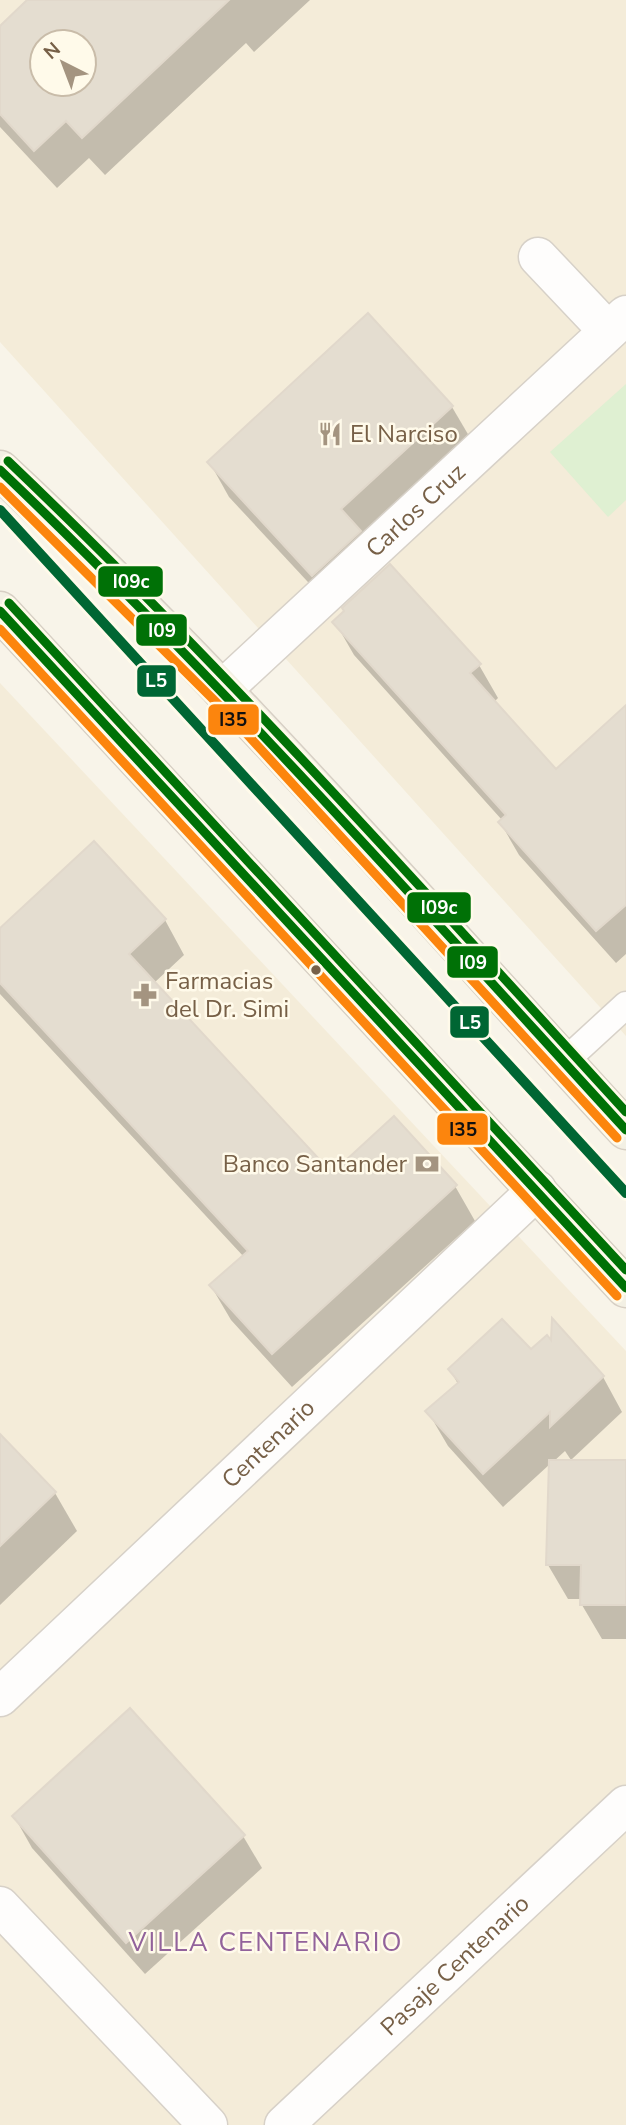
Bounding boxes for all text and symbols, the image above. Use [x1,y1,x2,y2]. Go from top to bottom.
north arrow [28,28,98,98]
text: N [38,37,66,66]
place label: El Narciso [350,418,458,450]
restaurant icon: El Narciso [316,420,344,448]
street label: Carlos Cruz [359,456,472,564]
line badge: I09c [97,565,164,598]
text: I09c [112,569,150,595]
line badge: I09 [135,613,188,647]
text: I09 [148,618,176,644]
line badge: L5 [136,664,177,698]
text: L5 [145,668,167,694]
line badge: I35 [207,703,260,736]
text: I35 [219,707,247,733]
line badge: I09c [406,891,472,924]
text: I09c [420,895,458,921]
line badge: I09 [446,945,499,979]
text: I09 [459,950,487,976]
unlabelled marker [309,963,323,977]
place label: Farmacias del Dr. Simi [165,965,289,1025]
pharmacy icon: Farmacias del Dr. Simi [131,981,159,1009]
line badge: L5 [449,1005,490,1039]
text: L5 [459,1010,481,1036]
line badge: I35 [436,1112,489,1146]
text: I35 [449,1117,477,1143]
place label: Banco Santander [223,1148,407,1180]
bank icon: Banco Santander [413,1150,441,1178]
street label: Centenario [215,1392,322,1495]
street label: Pasaje Centenario [373,1888,536,2043]
district label: VILLA CENTENARIO [128,1925,403,1960]

